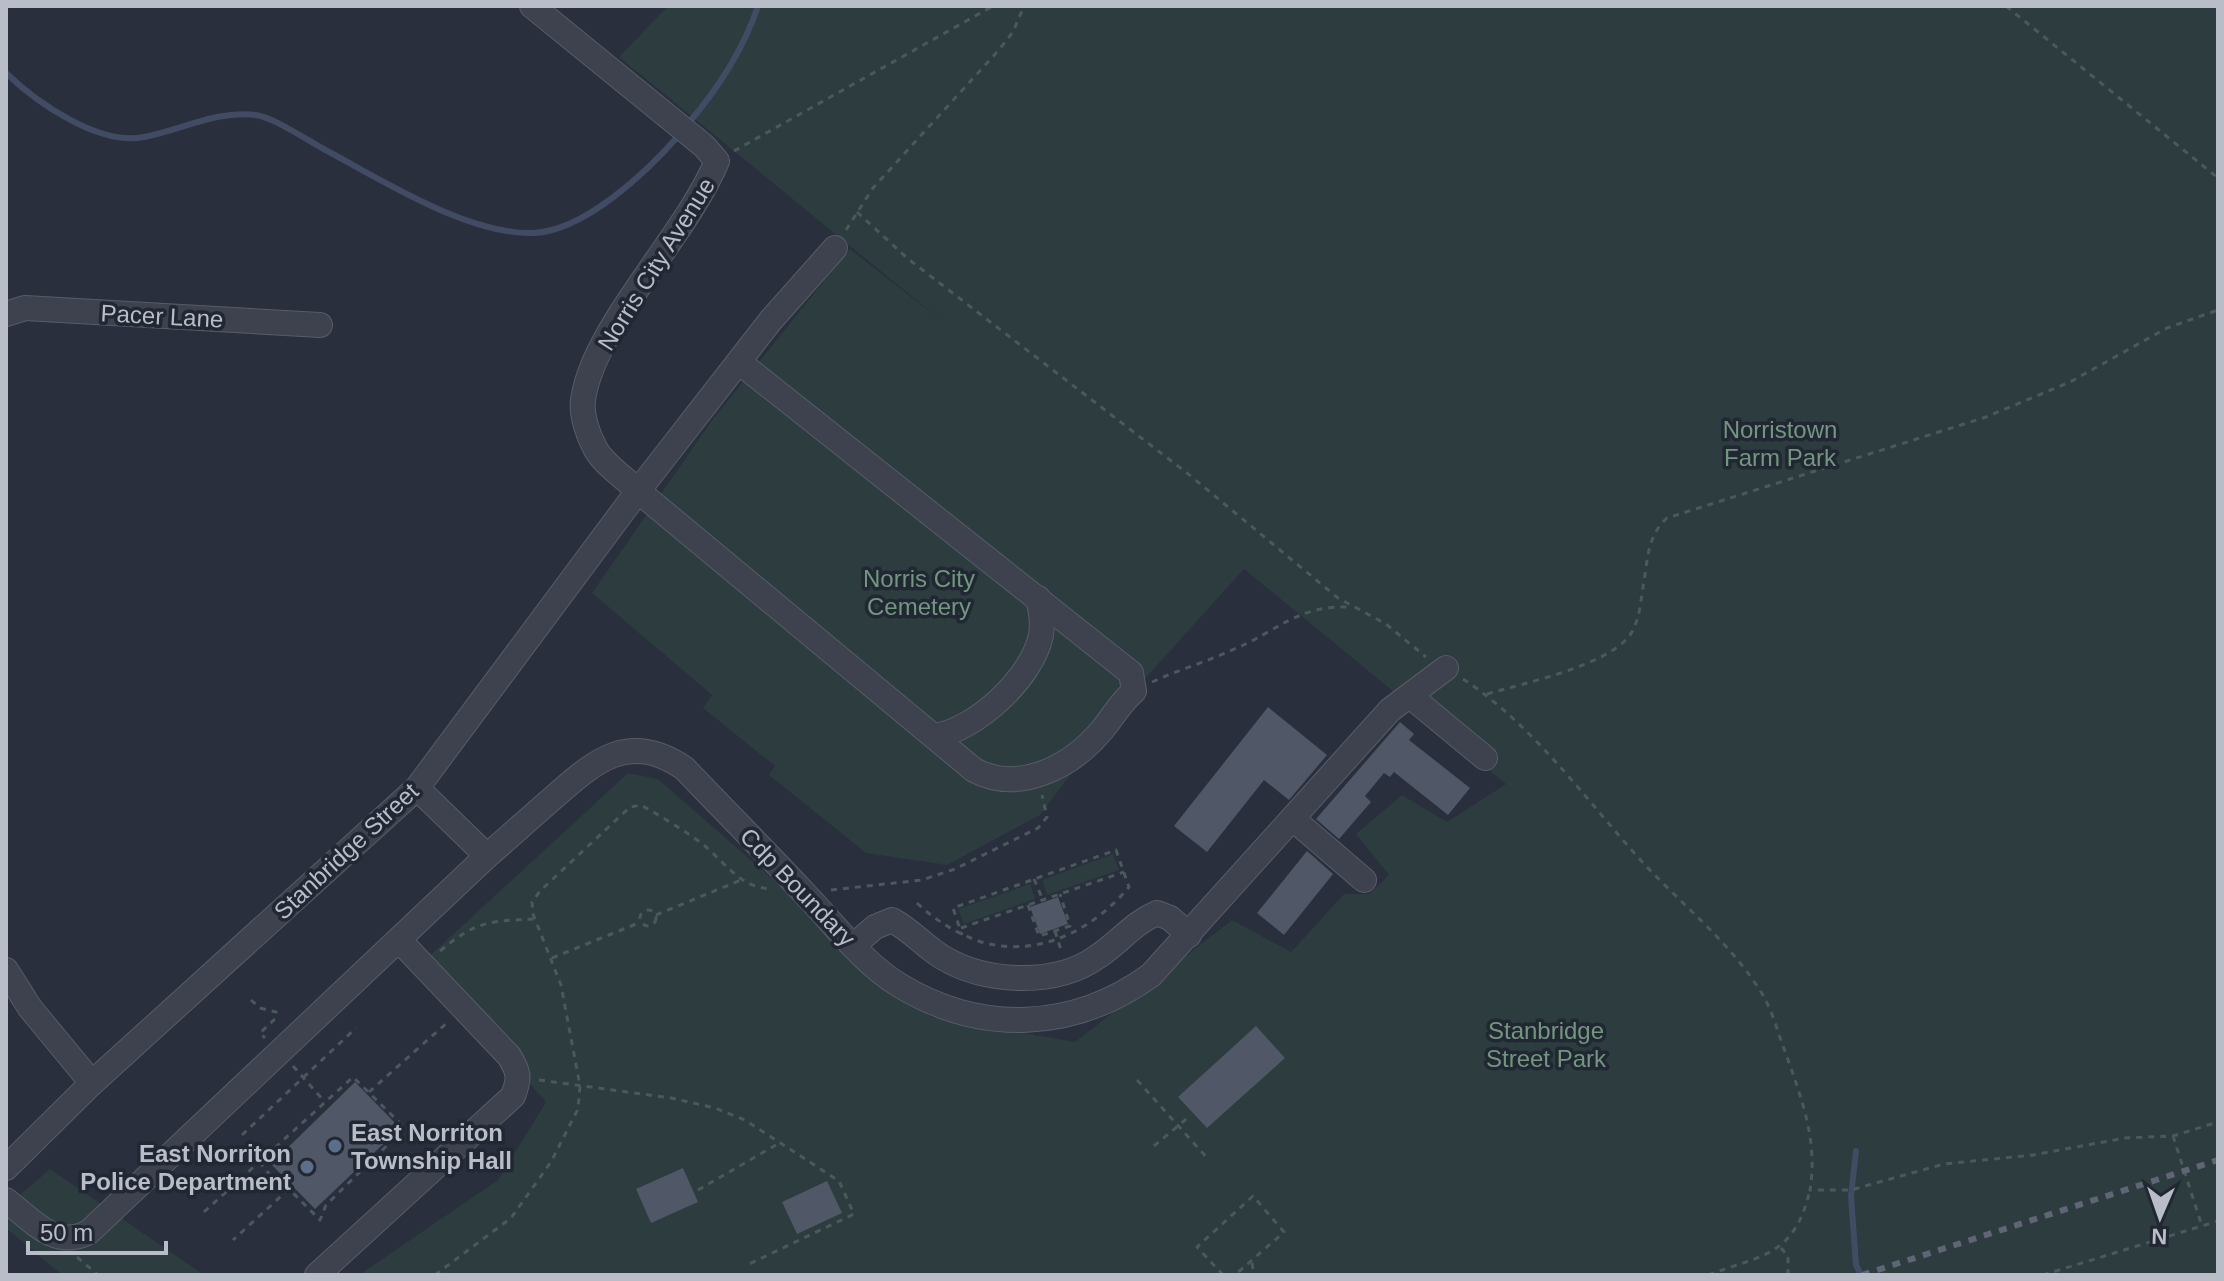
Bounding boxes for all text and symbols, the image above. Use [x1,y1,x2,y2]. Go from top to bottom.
street label: Norris City Avenue [592,173,720,355]
street label: Pacer Lane [100,299,224,333]
park label: Norristown Farm Park [1723,416,1837,471]
park label: Norris City Cemetery [863,565,975,620]
street label: Stanbridge Street [268,777,424,925]
street label: Cdp Boundary [735,822,861,952]
park label: Stanbridge Street Park [1486,1017,1607,1072]
place label: East Norriton Township Hall [351,1119,512,1174]
marker: East Norriton Township Hall [326,1137,344,1155]
place label: East Norriton Police Department [80,1140,291,1195]
marker: East Norriton Police Department [298,1158,316,1176]
north arrow [2120,1177,2200,1257]
scale bar [28,1205,166,1255]
text: 50 m [40,1219,93,1246]
text: N [2151,1224,2168,1249]

